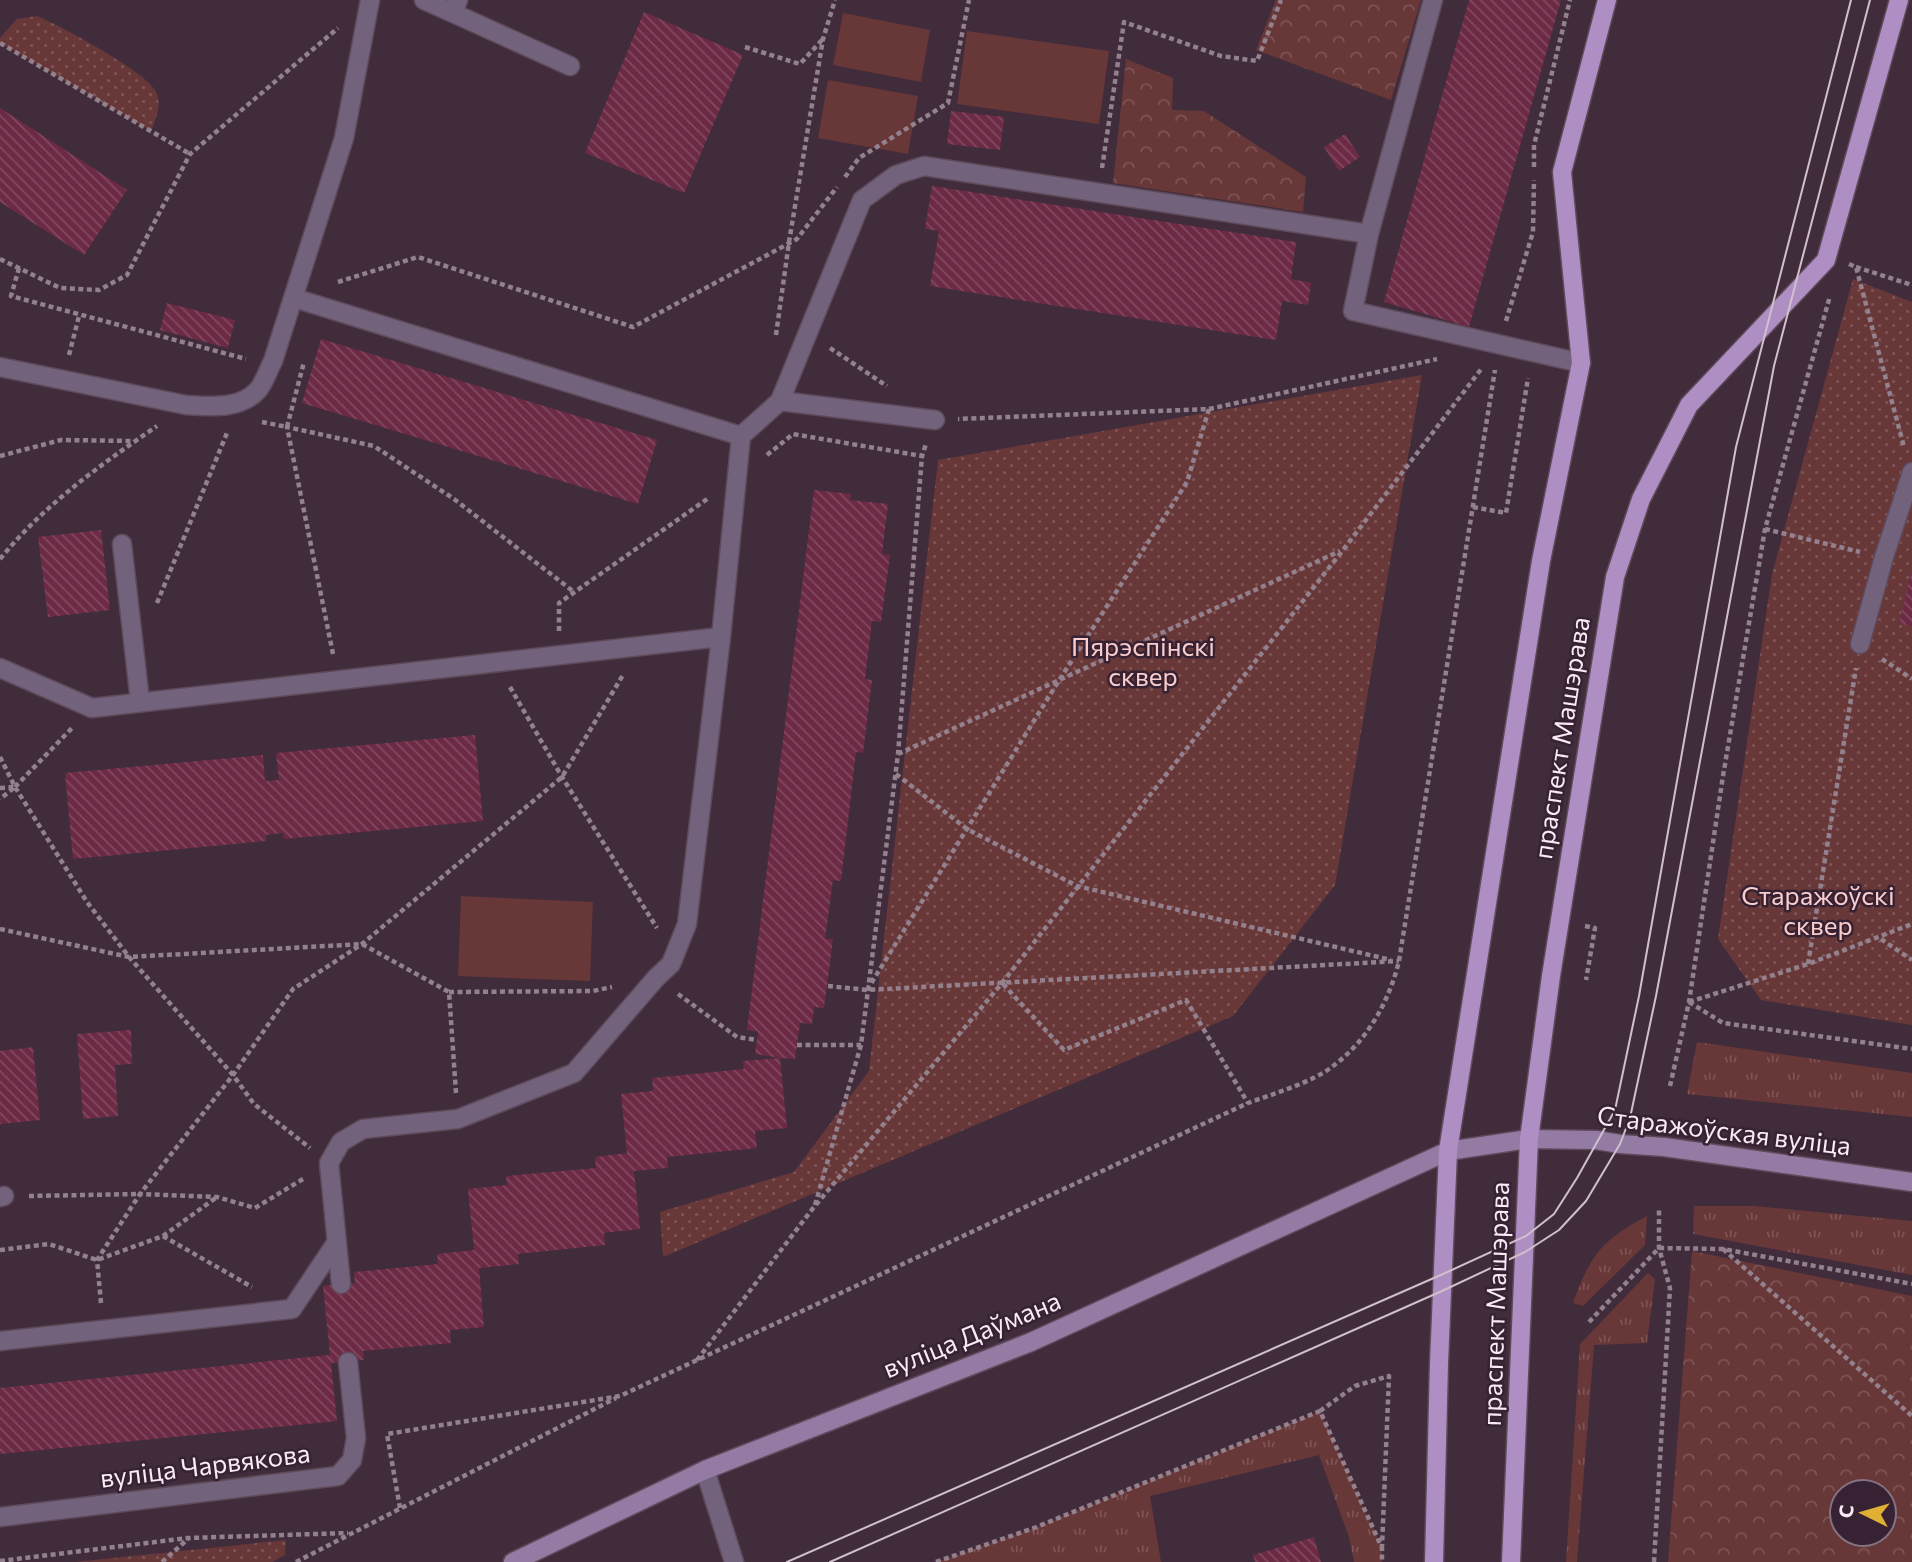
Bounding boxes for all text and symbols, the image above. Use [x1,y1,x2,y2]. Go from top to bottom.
street label: праспект Машэрава [1526,615,1595,861]
park label: Пярэспінскі сквер [1071,630,1215,691]
park label: Старажоўскі сквер [1741,879,1895,940]
street label: Старажоўская вуліца [1596,1099,1853,1160]
street label: праспект Машэрава [1475,1181,1514,1427]
street label: вуліца Даўмана [878,1284,1065,1383]
street label: вуліца Чарвякова [98,1436,312,1493]
north arrow [1828,1478,1898,1548]
text: С [1834,1504,1858,1519]

